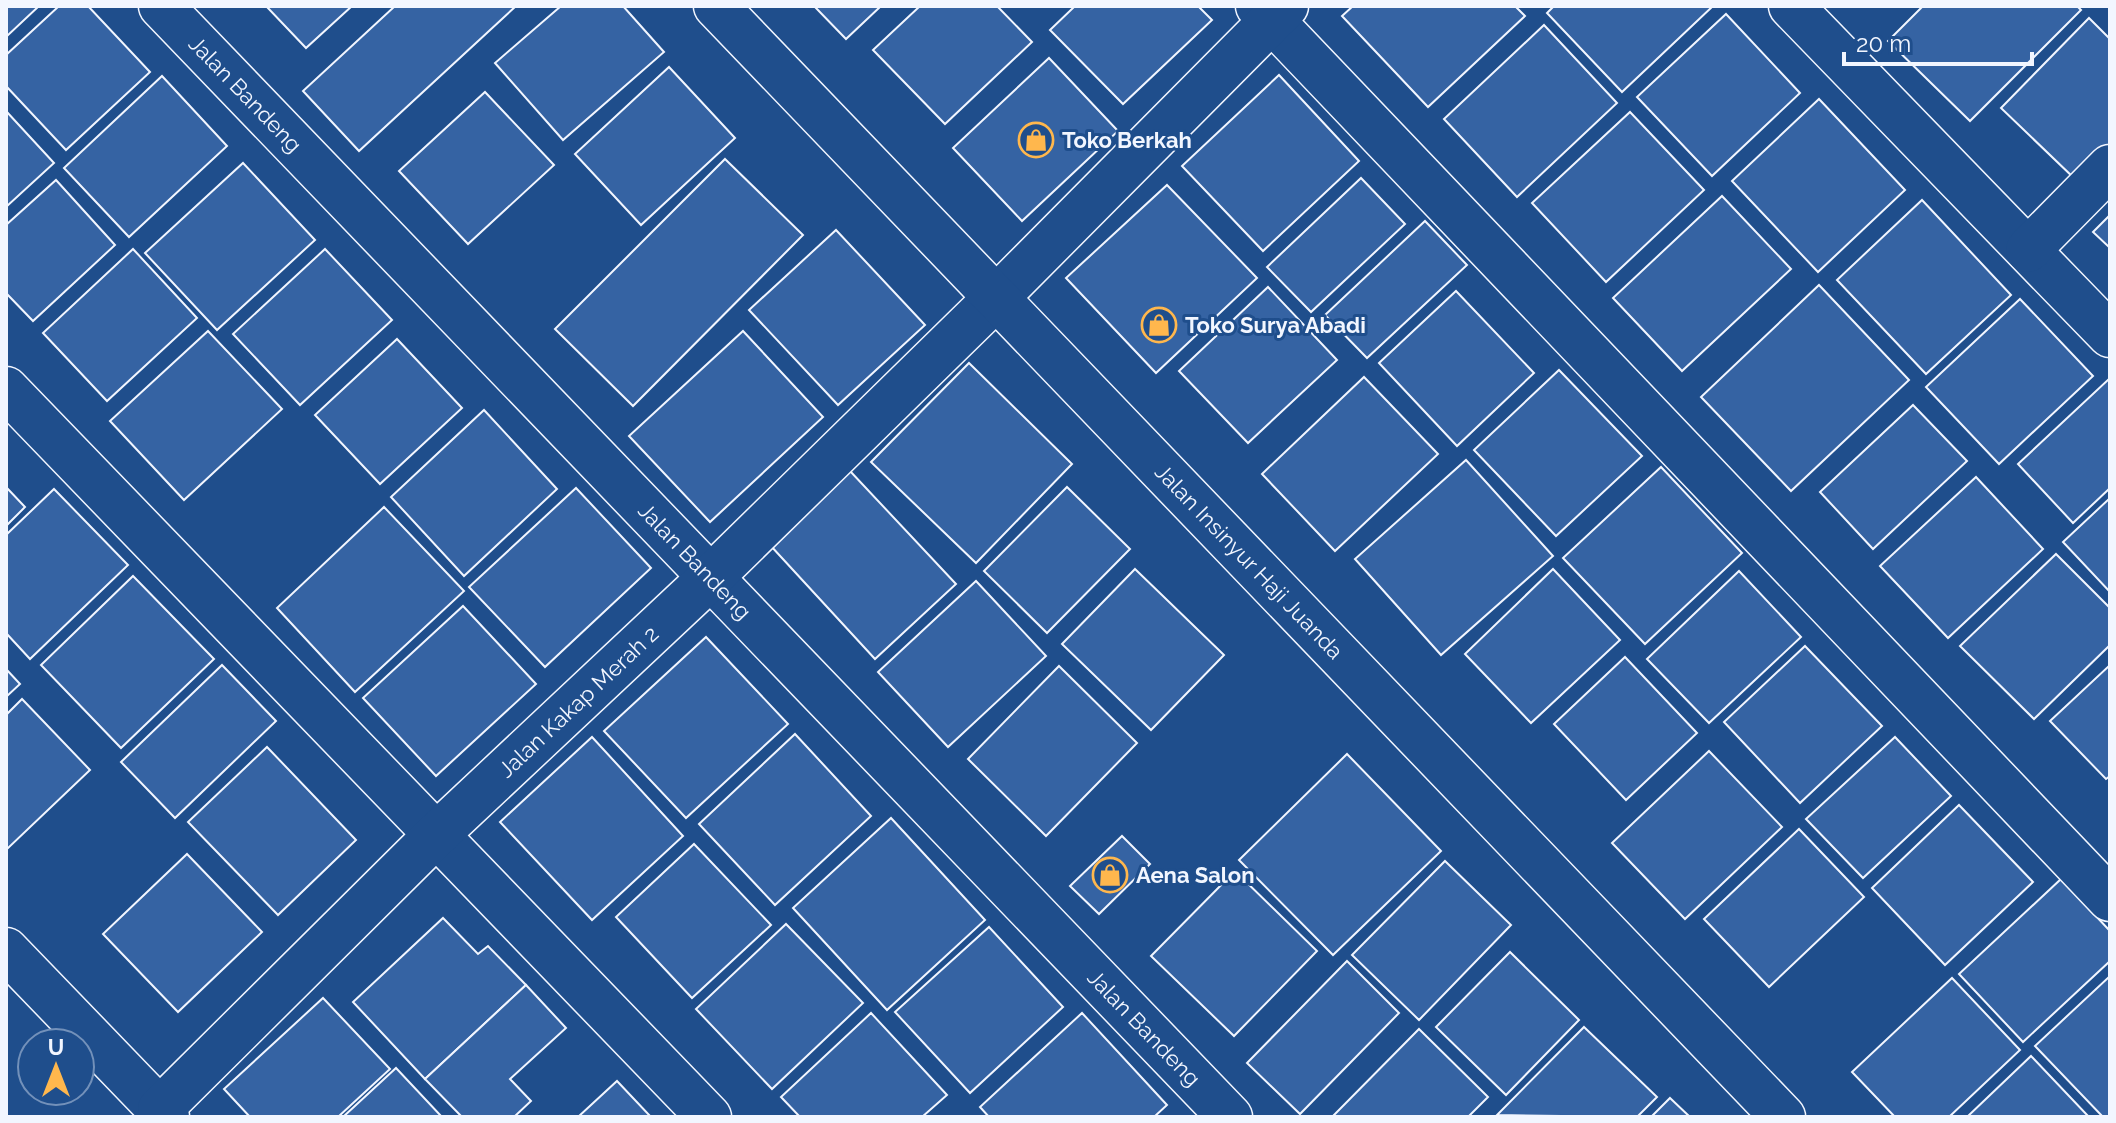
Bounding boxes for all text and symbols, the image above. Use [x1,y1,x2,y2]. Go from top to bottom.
scale bar [1844,16,2032,66]
text: 20 m [1856,29,1911,58]
street label: Jalan Bandeng [184,30,307,157]
shop icon: Toko Berkah [1017,121,1055,159]
place label: Toko Berkah [1062,127,1192,153]
shop icon: Toko Surya Abadi [1140,306,1178,344]
place label: Toko Surya Abadi [1185,312,1366,338]
street label: Jalan Insinyur Haji Juanda [1150,459,1349,664]
street label: Jalan Bandeng [633,497,757,624]
street label: Jalan Kakap Merah 2 [493,620,664,783]
shop icon: Aena Salon [1091,856,1129,894]
place label: Aena Salon [1136,862,1254,888]
street label: Jalan Bandeng [1082,964,1206,1091]
north arrow [16,1027,96,1107]
text: U [48,1034,64,1060]

